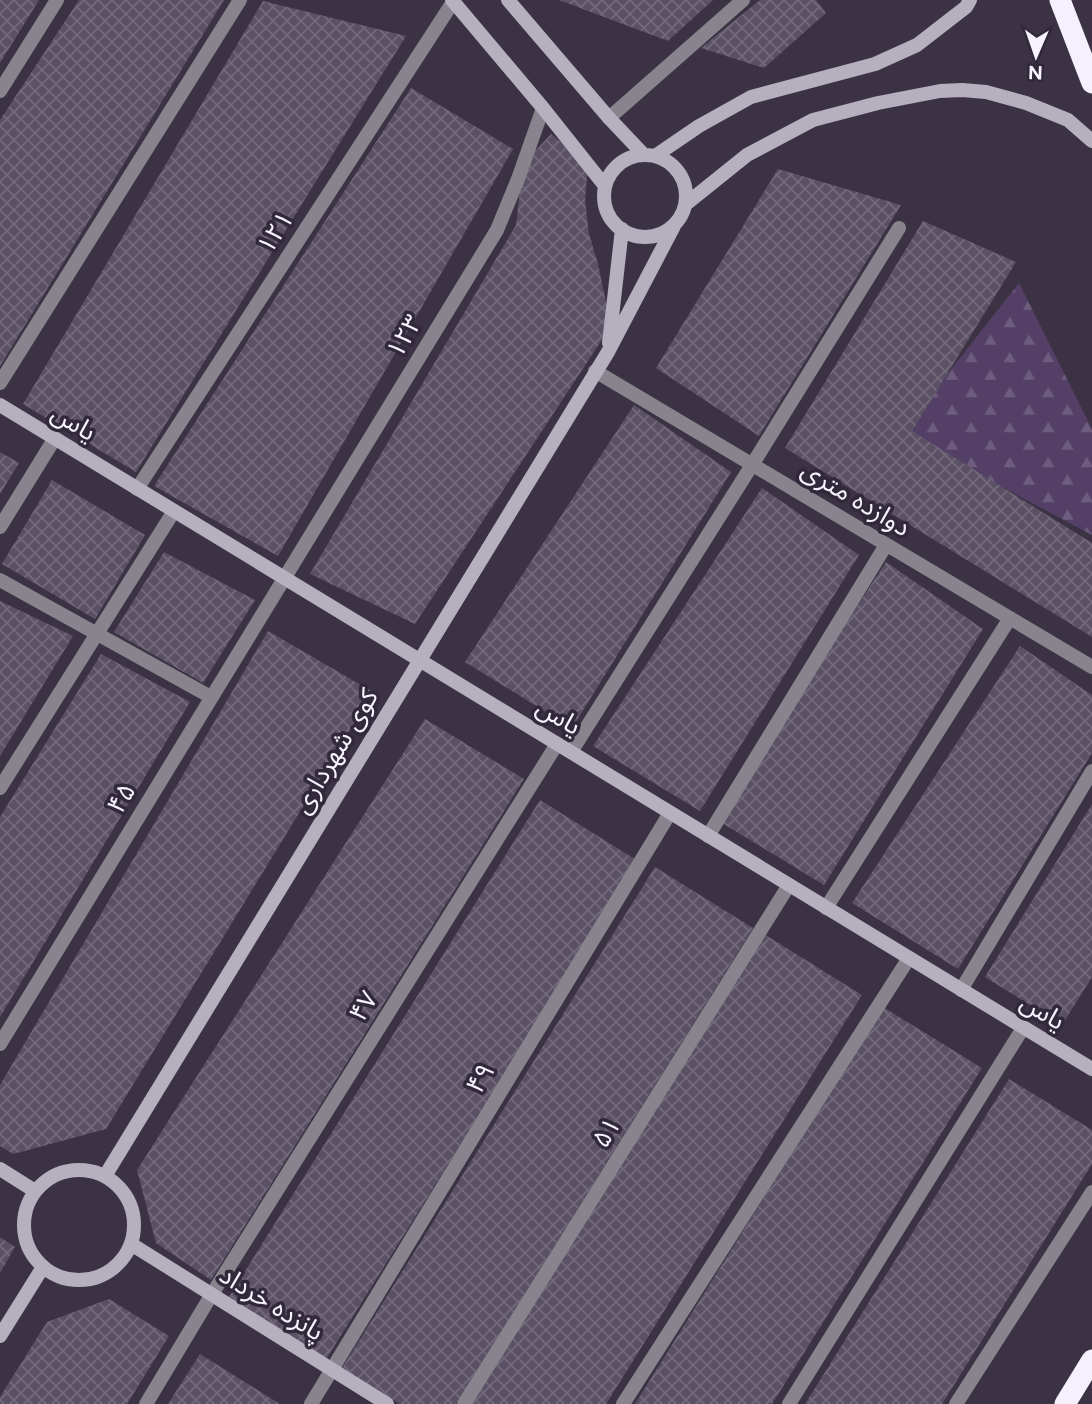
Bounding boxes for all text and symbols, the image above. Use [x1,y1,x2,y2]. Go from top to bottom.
north arrow [1001,21,1071,91]
text: N [1028,61,1043,84]
street label: ۱۲۱ [249,205,301,259]
street label: ۱۲۳ [379,309,429,363]
street label: یاس [46,396,102,448]
street label: دوازده متری [796,453,916,543]
street label: کوی شهرداری [285,682,385,819]
street label: یاس [531,690,587,742]
street label: ۴۵ [100,777,142,819]
street label: ۴۷ [342,985,385,1027]
street label: یاس [1015,985,1071,1037]
street label: ۴۹ [459,1057,501,1099]
street label: ۵۱ [585,1111,627,1153]
street label: پانزده خرداد [213,1258,330,1349]

